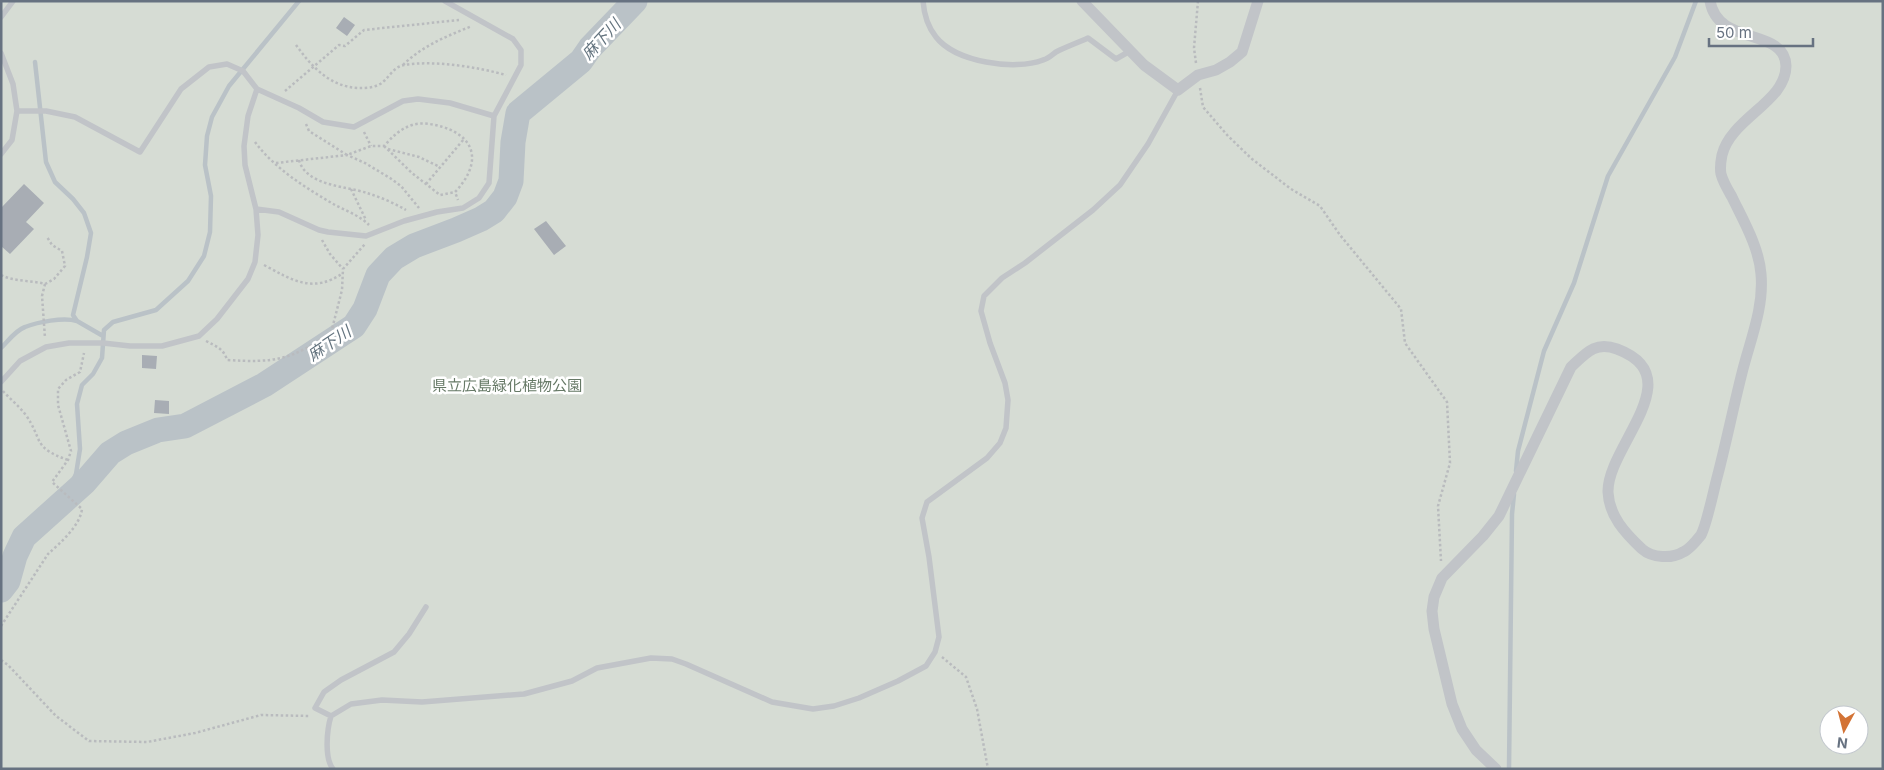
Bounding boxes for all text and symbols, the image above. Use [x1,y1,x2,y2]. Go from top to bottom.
water label: 麻下川 [577,13,626,63]
scale bar [1709,15,1813,47]
text: 50 m [1716,23,1752,42]
water label: 麻下川 [304,320,356,365]
park label: 県立広島緑化植物公園 [432,376,582,395]
north arrow [1819,705,1869,755]
text: N [1836,734,1849,752]

